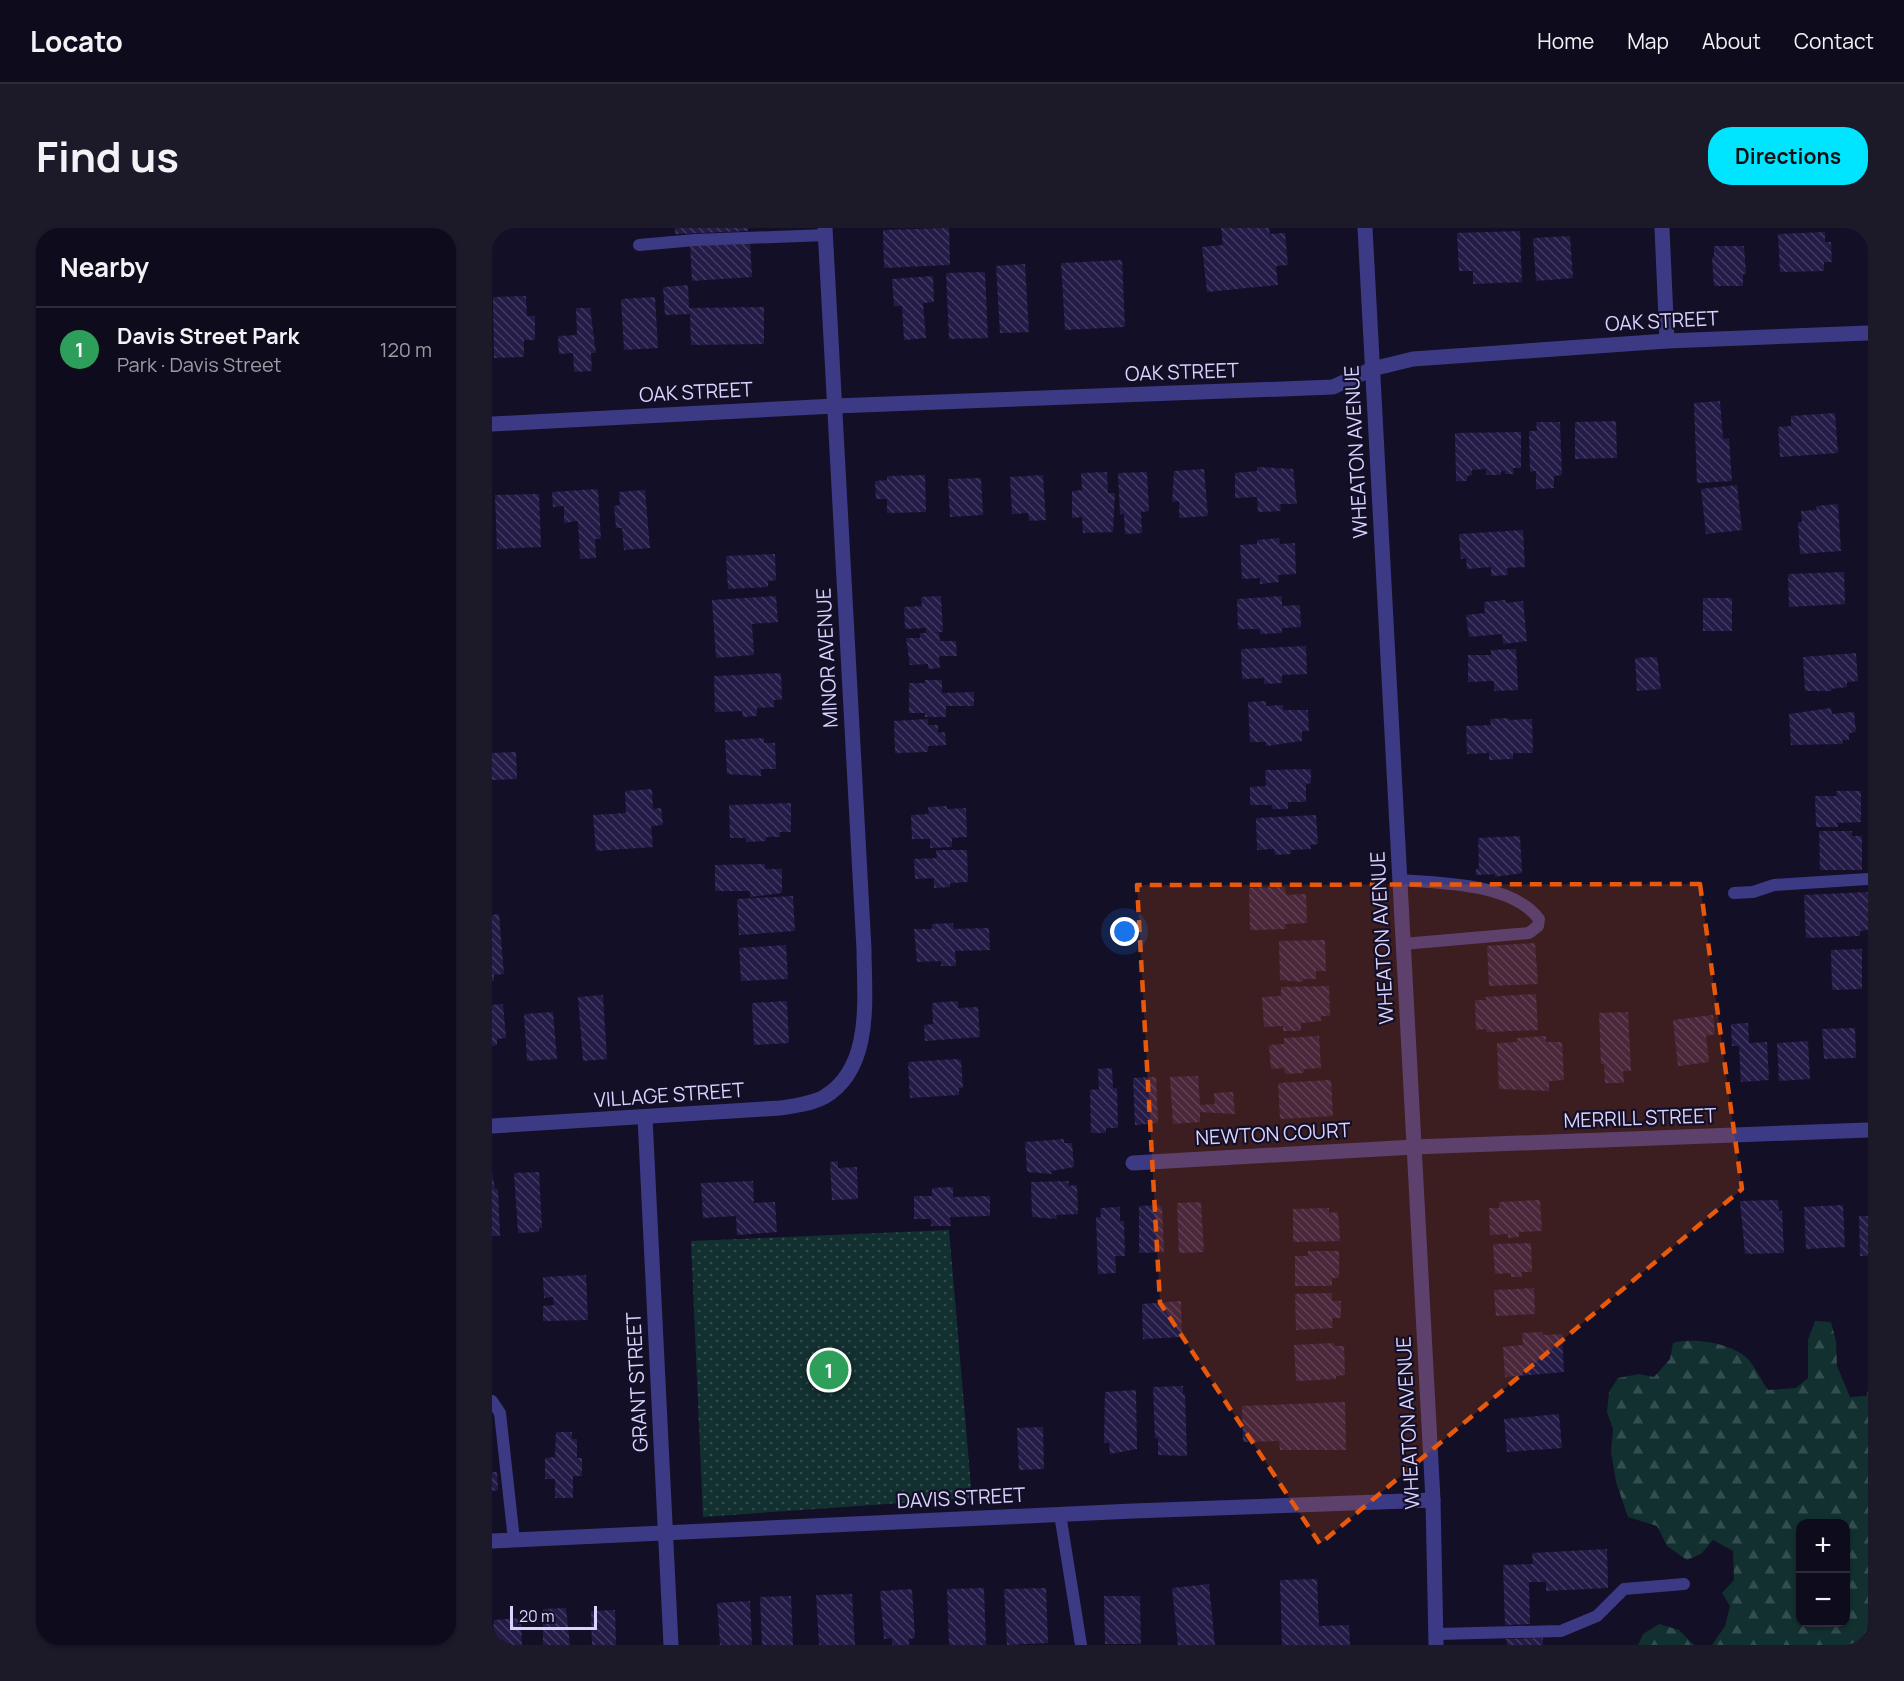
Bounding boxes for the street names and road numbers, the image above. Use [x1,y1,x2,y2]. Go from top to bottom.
street label: OAK STREET [1604,304,1720,337]
street label: OAK STREET [1125,356,1239,387]
street label: WHEATON AVENUE [1337,365,1374,539]
street label: OAK STREET [638,375,754,408]
street label: MINOR AVENUE [809,587,844,729]
street label: WHEATON AVENUE [1363,851,1400,1025]
street label: VILLAGE STREET [593,1076,745,1113]
street label: MERRILL STREET [1563,1101,1717,1134]
street label: NEWTON COURT [1195,1116,1351,1151]
street label: GRANT STREET [619,1311,654,1453]
street label: WHEATON AVENUE [1389,1336,1426,1510]
street label: DAVIS STREET [896,1481,1026,1514]

